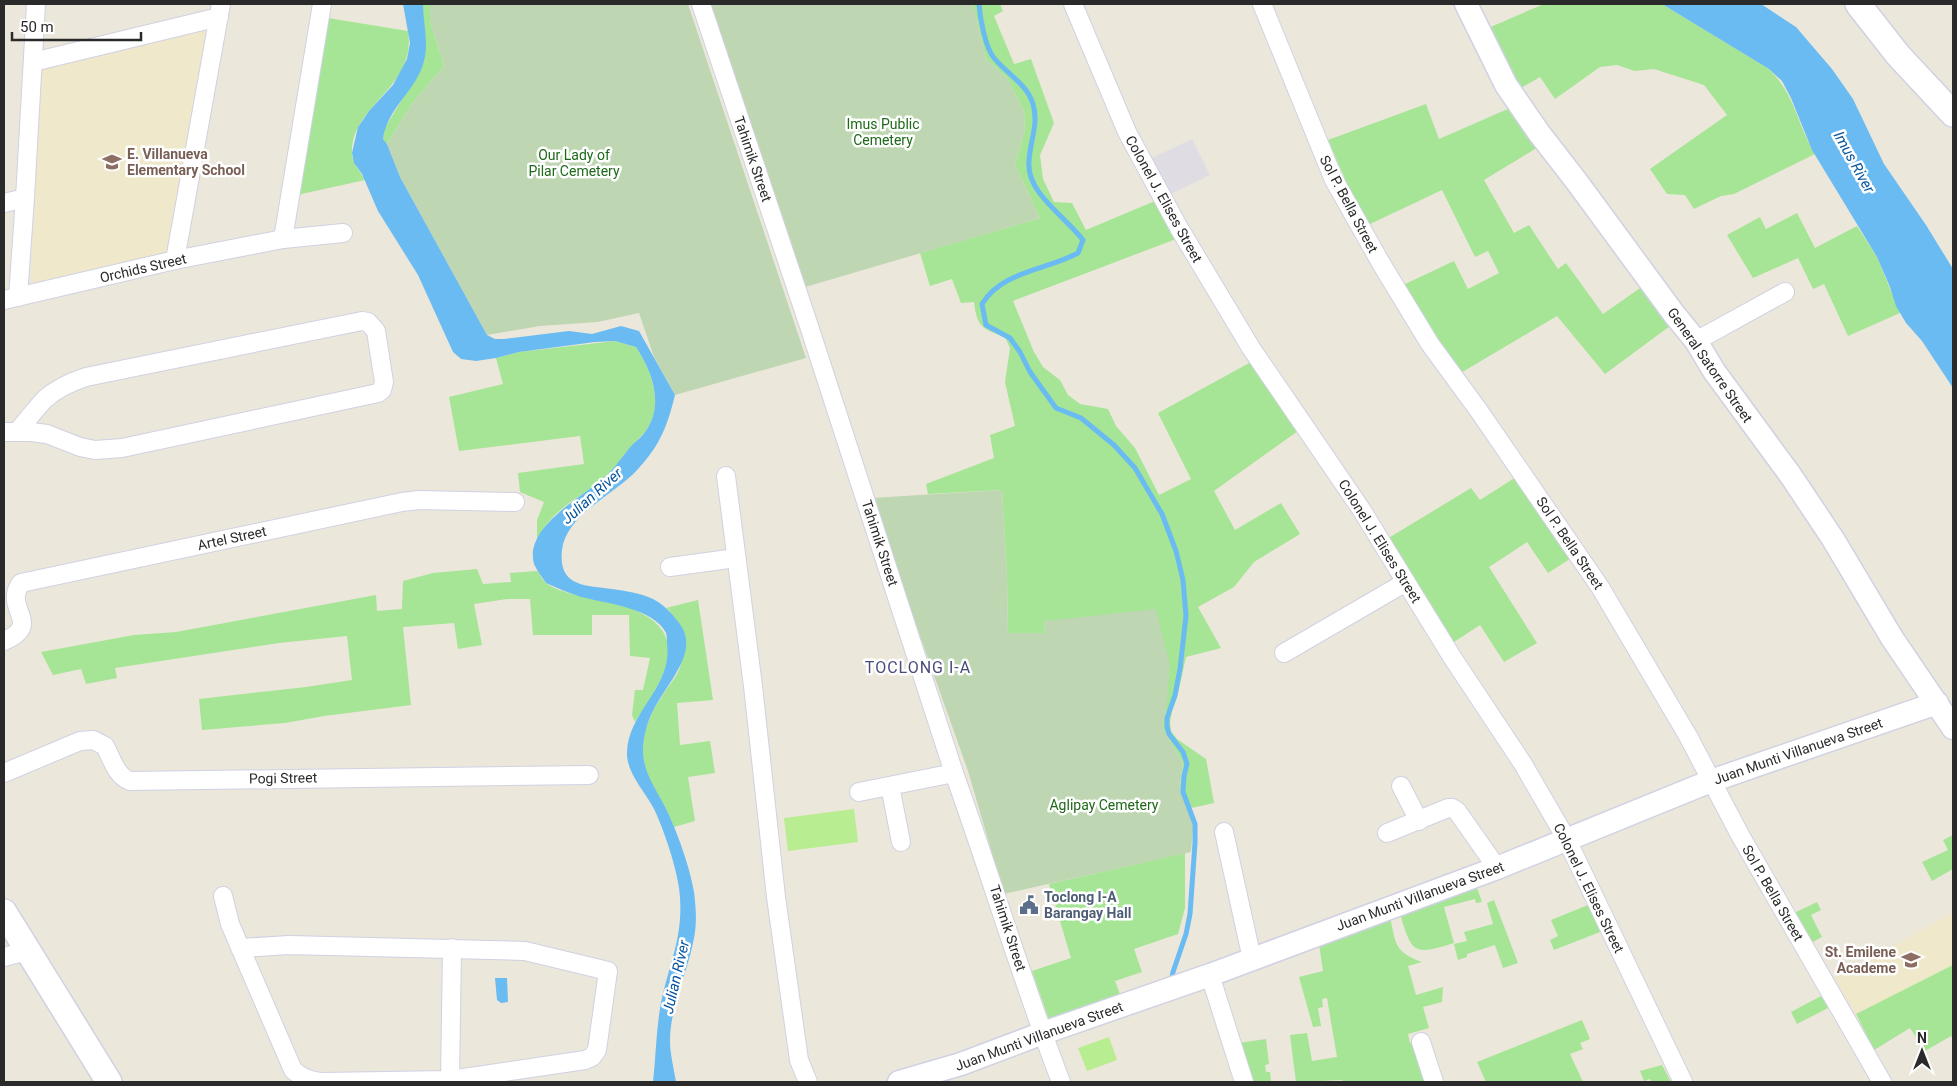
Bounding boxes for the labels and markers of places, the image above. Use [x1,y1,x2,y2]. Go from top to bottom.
place label: E. Villanueva Elementary School [127,146,245,178]
school or university icon: E. Villanueva Elementary School [101,151,123,173]
place label: Toclong I-A Barangay Hall [1044,889,1131,921]
public building icon: Toclong I-A Barangay Hall [1018,894,1040,916]
place label: St. Emilene Academe [1825,944,1896,976]
school or university icon: St. Emilene Academe [1900,949,1922,971]

